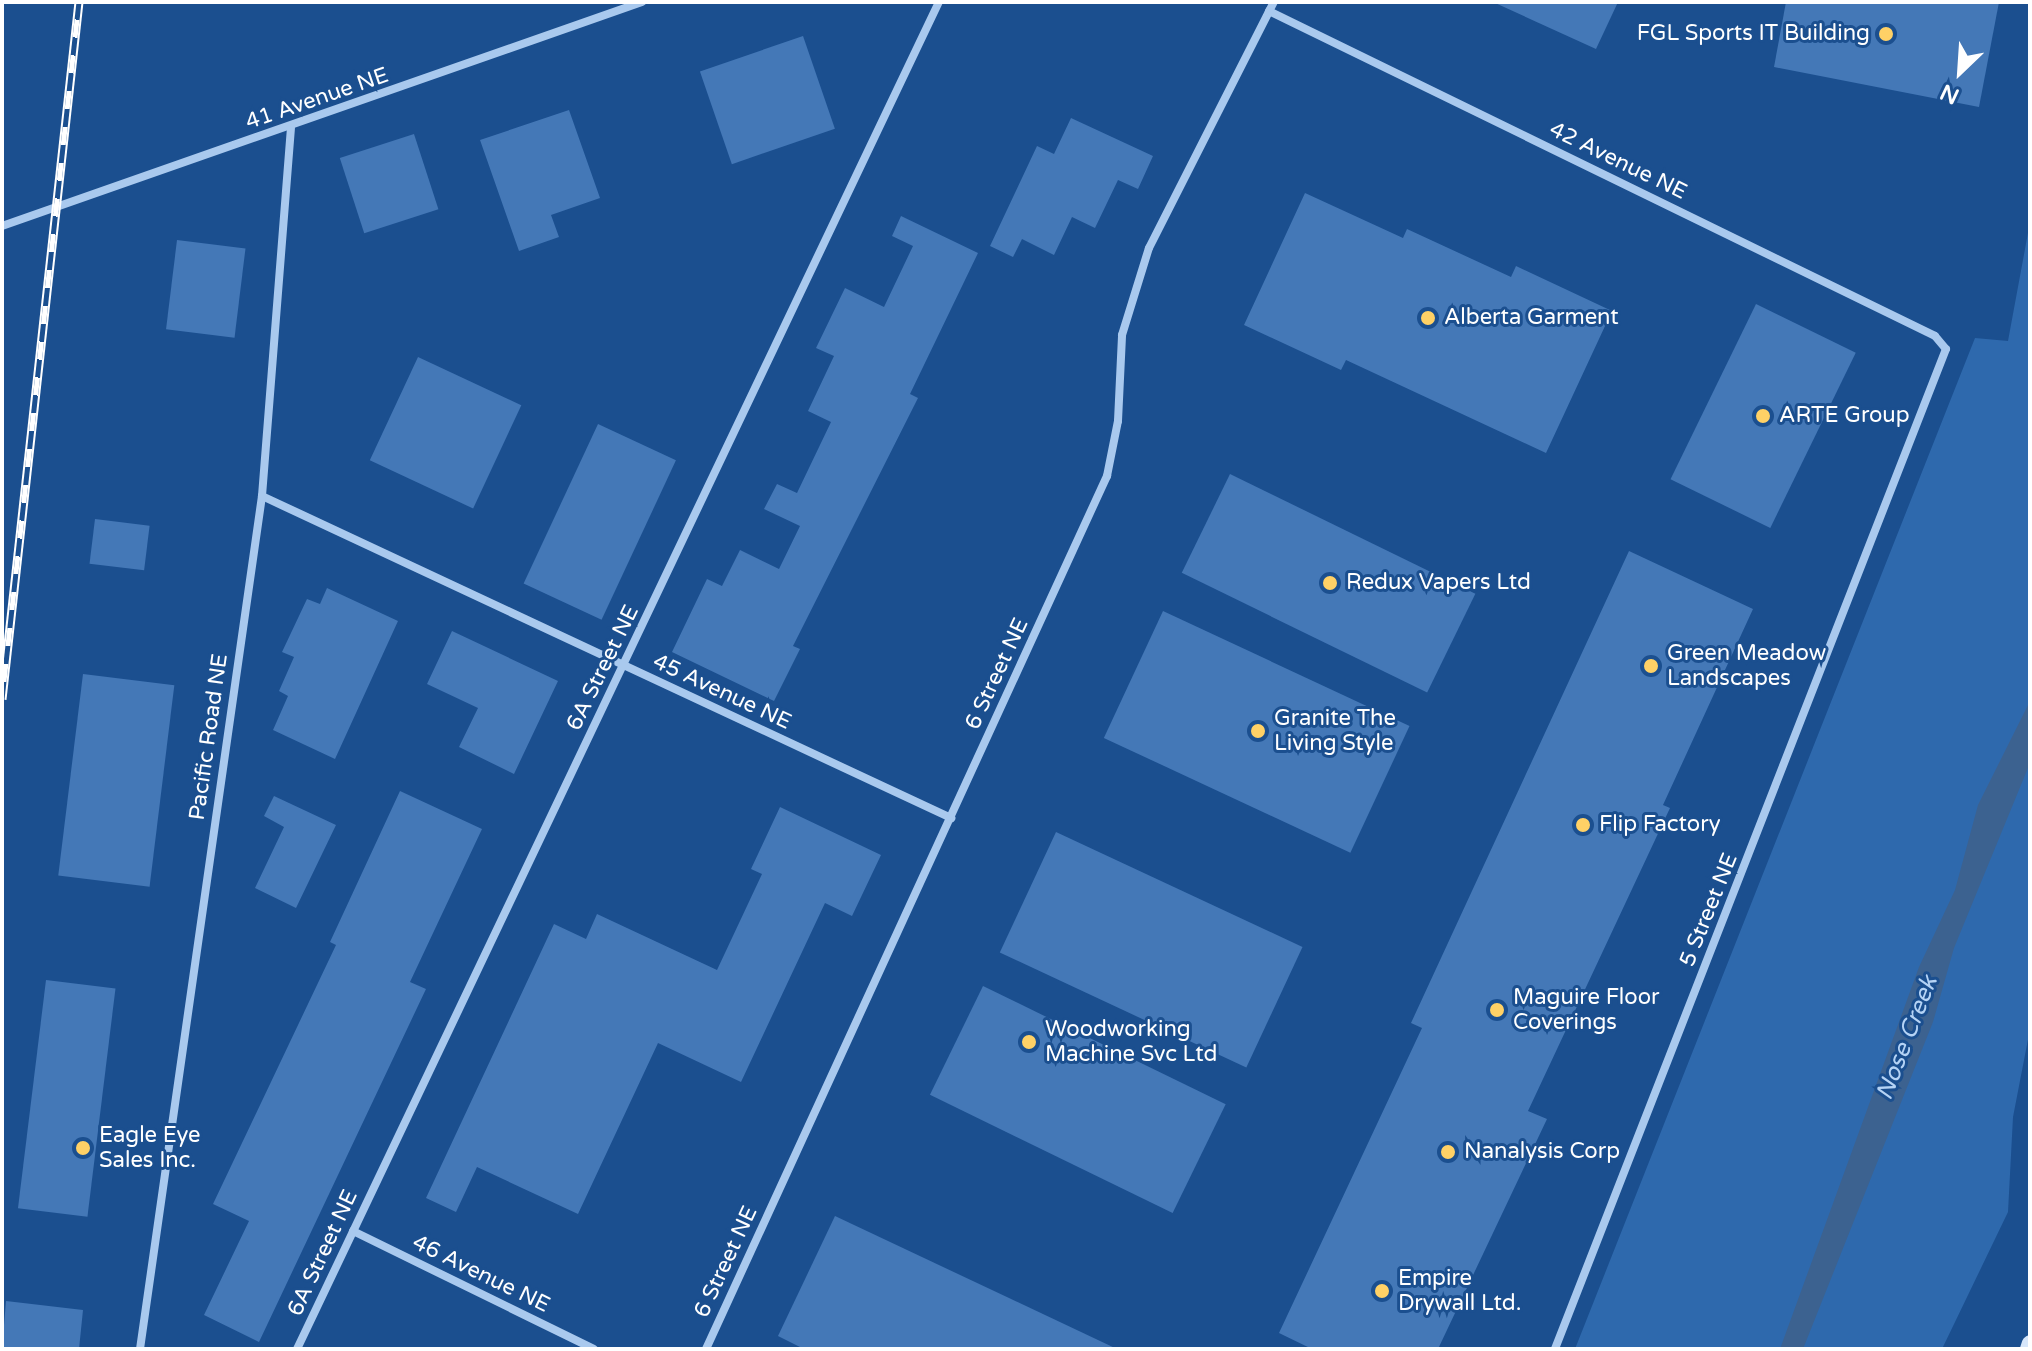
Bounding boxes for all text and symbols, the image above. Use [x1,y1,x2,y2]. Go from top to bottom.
place label: FGL Sports IT Building [1637,21,1870,47]
marker: FGL Sports IT Building [1877,25,1895,43]
north arrow [1920,32,2000,112]
street label: 41 Avenue NE [242,62,392,136]
text: N [1936,78,1963,109]
street label: 42 Avenue NE [1545,116,1691,206]
place label: Alberta Garment [1444,305,1619,331]
marker: Alberta Garment [1419,309,1437,327]
place label: ARTE Group [1779,403,1910,429]
marker: ARTE Group [1754,407,1772,425]
place label: Redux Vapers Ltd [1346,570,1531,596]
marker: Redux Vapers Ltd [1321,574,1339,592]
street label: 6A Street NE [561,601,645,735]
street label: 6 Street NE [960,614,1034,734]
place label: Green Meadow Landscapes [1667,640,1826,692]
street label: 45 Avenue NE [649,648,795,736]
street label: Pacific Road NE [184,652,234,822]
marker: Green Meadow Landscapes [1642,657,1660,675]
place label: Granite The Living Style [1274,705,1396,756]
marker: Granite The Living Style [1249,722,1267,740]
place label: Flip Factory [1599,812,1720,838]
marker: Flip Factory [1574,816,1592,834]
street label: 5 Street NE [1674,850,1744,970]
water label: Nose Creek [1870,972,1944,1104]
place label: Maguire Floor Coverings [1513,984,1660,1036]
marker: Maguire Floor Coverings [1488,1001,1506,1019]
place label: Woodworking Machine Svc Ltd [1045,1016,1217,1068]
marker: Woodworking Machine Svc Ltd [1020,1033,1038,1051]
place label: Eagle Eye Sales Inc. [99,1122,201,1174]
marker: Eagle Eye Sales Inc. [74,1139,92,1157]
place label: Nanalysis Corp [1464,1139,1620,1165]
marker: Nanalysis Corp [1439,1143,1457,1161]
street label: 6A Street NE [282,1186,364,1320]
street label: 6 Street NE [689,1202,763,1322]
street label: 46 Avenue NE [408,1229,554,1319]
place label: Empire Drywall Ltd. [1398,1265,1521,1316]
marker: Empire Drywall Ltd. [1373,1282,1391,1300]

